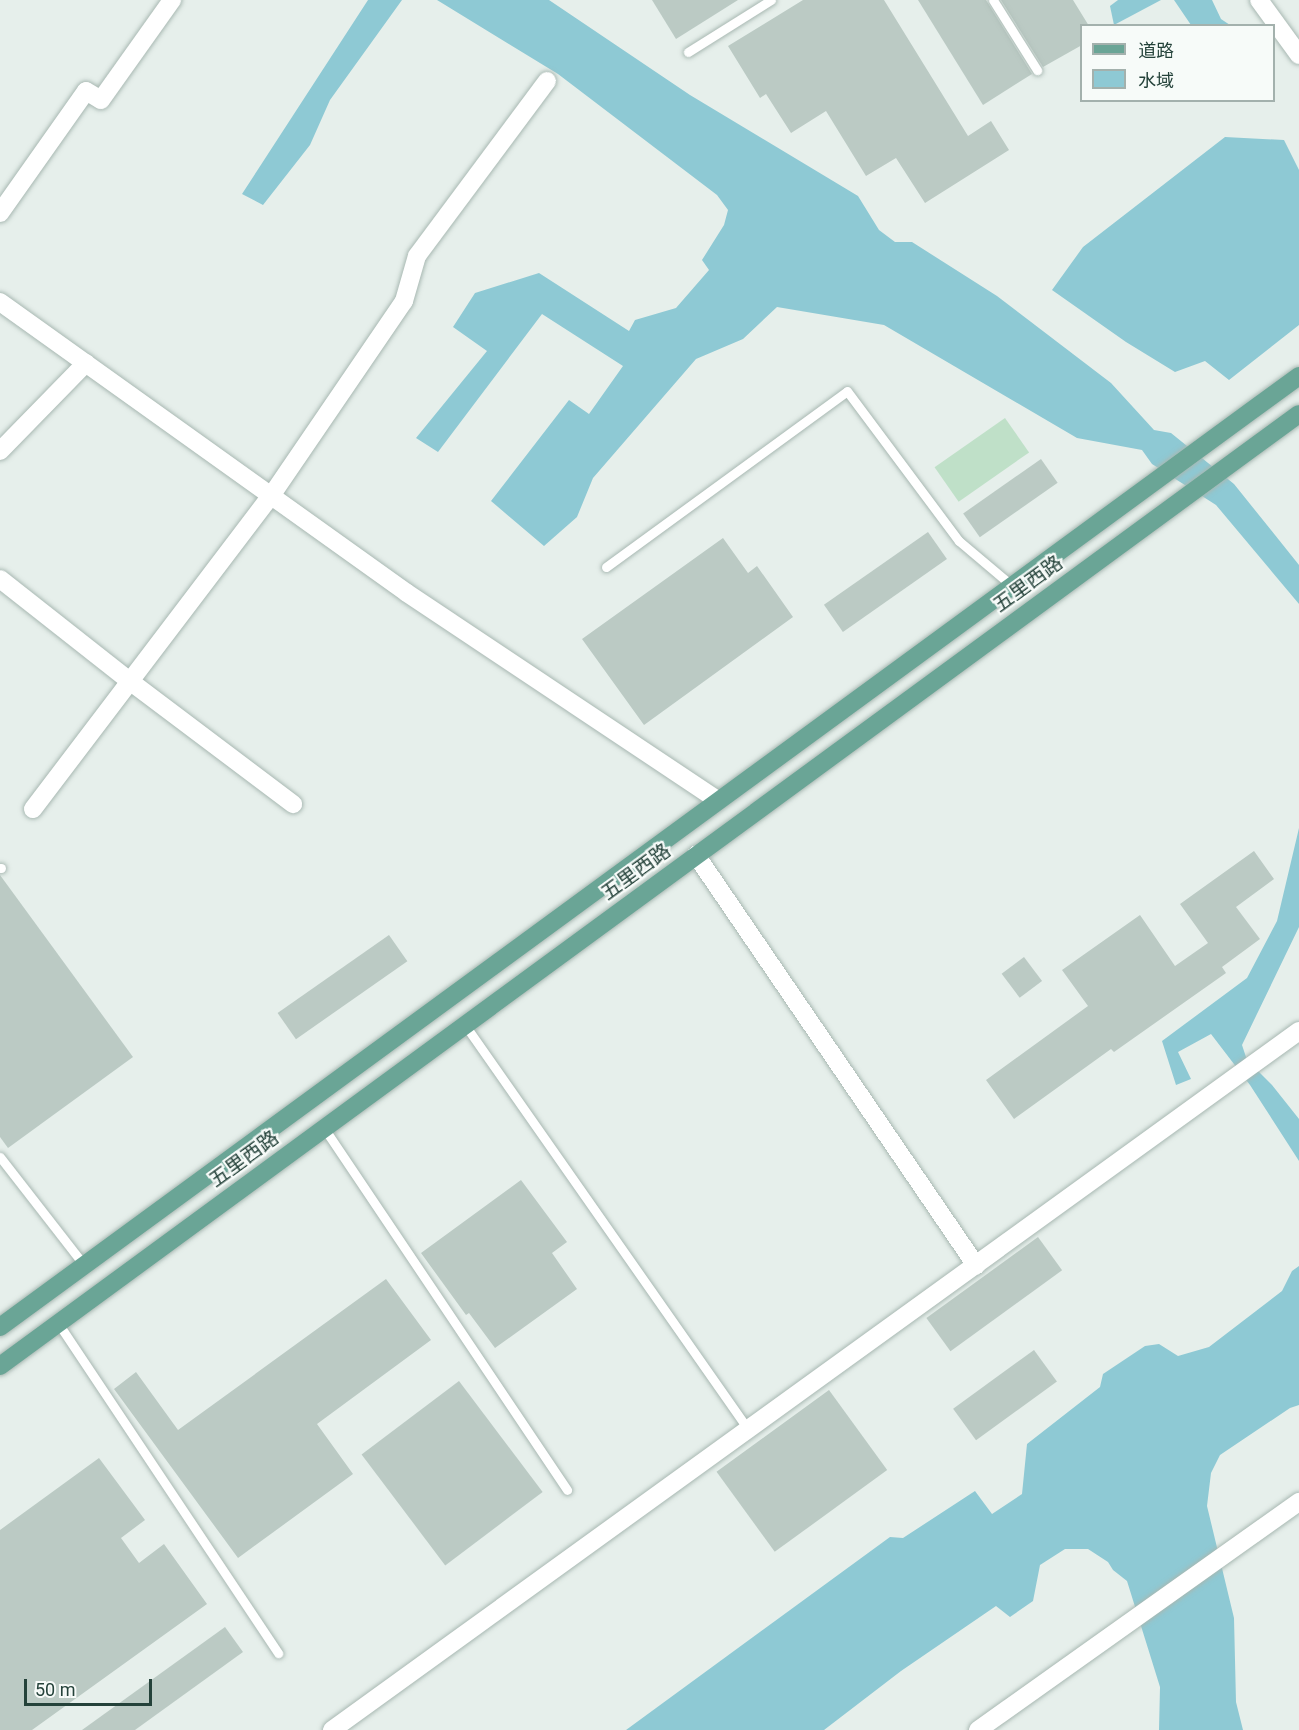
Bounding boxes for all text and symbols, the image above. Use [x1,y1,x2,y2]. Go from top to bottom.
legend [1080,24,1275,102]
text: 道路 [1138,40,1174,61]
text: 水域 [1138,70,1174,91]
street label: 五里西路 [989,551,1067,617]
street label: 五里西路 [597,839,675,905]
street label: 五里西路 [205,1126,283,1192]
scale bar [27,1667,154,1705]
text: 50 m [35,1679,75,1700]

